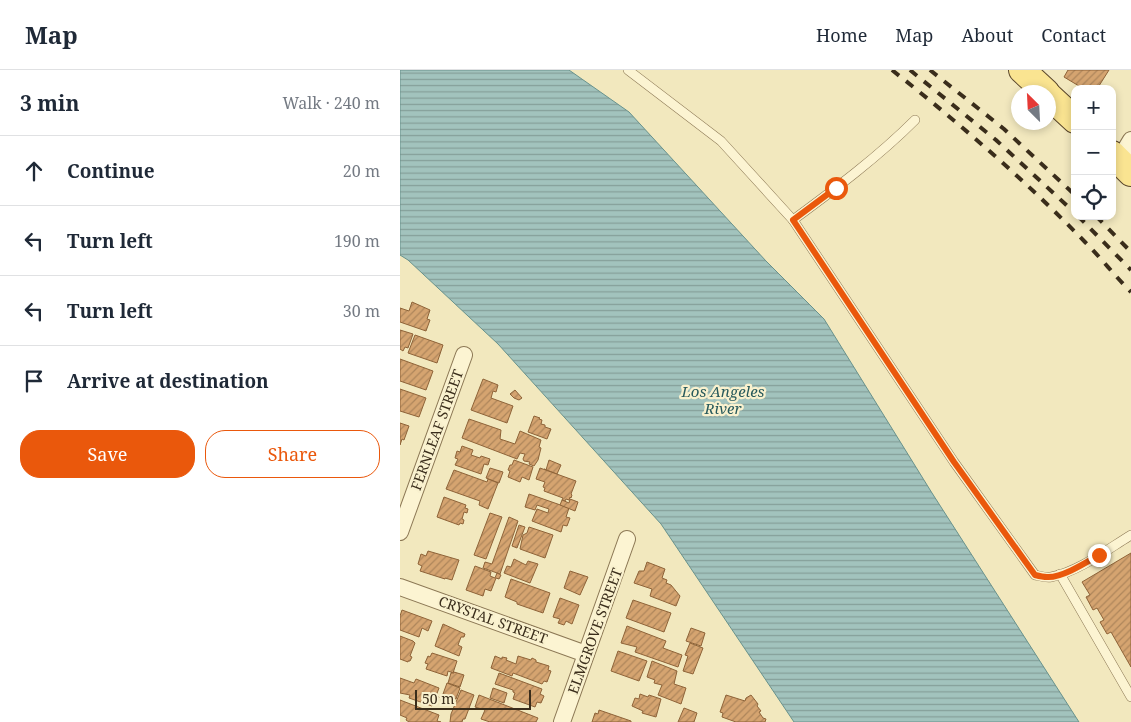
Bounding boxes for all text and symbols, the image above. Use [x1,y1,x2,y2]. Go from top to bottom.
text: Map [25,18,78,51]
text: Home [816,23,867,47]
text: Map [895,23,933,47]
text: About [961,23,1013,47]
text: Contact [1041,23,1106,47]
north arrow [1011,85,1056,130]
map controls [1071,85,1116,220]
button: + [1071,85,1116,130]
text: 3 min [20,89,79,117]
text: Walk · 240 m [283,92,380,114]
button: − [1071,130,1116,175]
icon: ahead [20,157,48,185]
text: Continue [67,158,155,184]
text: 20 m [343,160,380,182]
button: locate [1071,175,1116,220]
route start [825,177,848,200]
icon: left [20,227,48,255]
text: Turn left [67,228,153,254]
text: 190 m [334,230,380,252]
icon: left [20,297,48,325]
text: Turn left [67,298,153,324]
text: 30 m [343,300,380,322]
street label: FERNLEAF STREET [406,366,467,493]
icon: arrive [20,367,48,395]
text: Arrive at destination [67,368,269,394]
water label: Los Angeles River [680,381,765,418]
button: Save [20,430,195,478]
button: Share [205,430,380,478]
route end [1088,544,1111,567]
street label: ELMGROVE STREET [563,565,626,696]
street label: CRYSTAL STREET [436,591,550,648]
scale bar [415,687,531,710]
text: 50 m [422,689,455,708]

